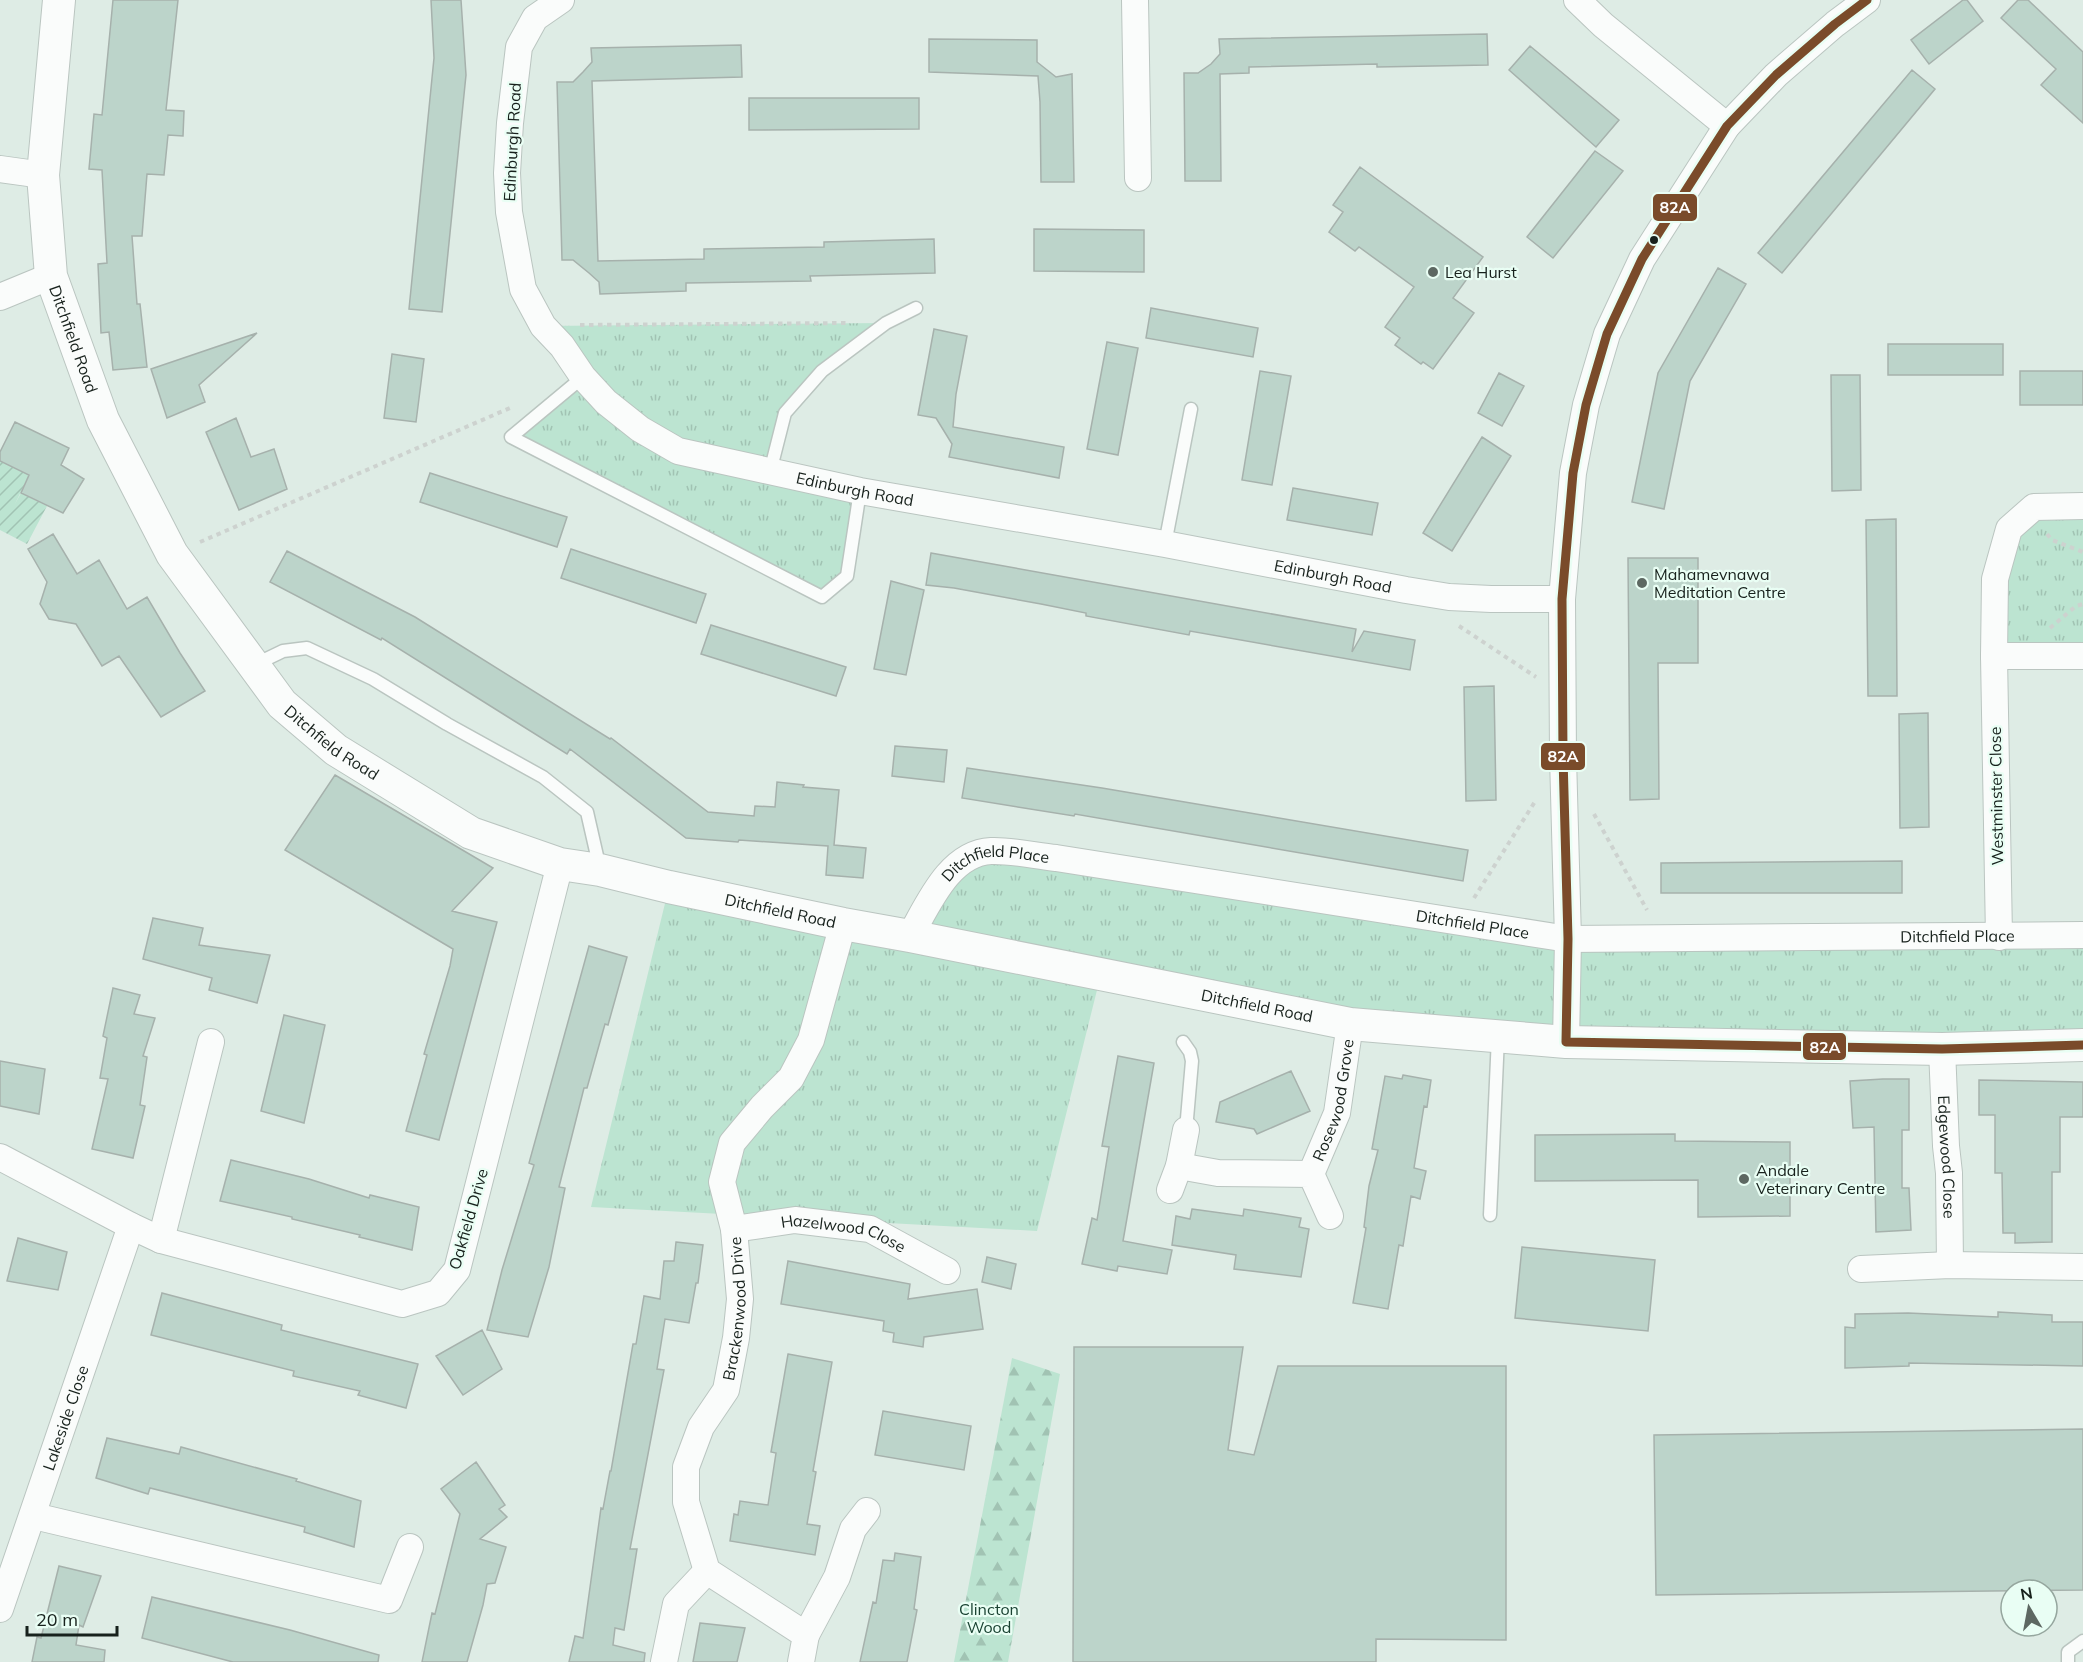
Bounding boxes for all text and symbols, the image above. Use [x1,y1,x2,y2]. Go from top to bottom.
street label: Edinburgh Road [499,82,525,202]
line badge: 82A [1652,193,1698,222]
text: 82A [1659,197,1691,217]
unlabelled marker [1648,234,1660,246]
place label: Lea Hurst [1445,262,1517,282]
marker: Lea Hurst [1426,265,1440,279]
street label: Ditchfield Road [45,282,102,396]
street label: Edinburgh Road [794,467,915,510]
street label: Edinburgh Road [1273,555,1393,597]
place label: Mahamevnawa Meditation Centre [1654,564,1786,602]
marker: Mahamevnawa Meditation Centre [1635,576,1649,590]
street label: Ditchfield Road [280,701,383,784]
street label: Westminster Close [1985,726,2007,866]
line badge: 82A [1540,742,1586,771]
text: 82A [1547,746,1579,766]
street label: Ditchfield Place [937,841,1051,885]
street label: Ditchfield Road [723,889,838,932]
street label: Ditchfield Place [1415,905,1531,943]
street label: Ditchfield Place [1900,926,2015,946]
street label: Ditchfield Road [1200,985,1315,1026]
line badge: 82A [1802,1032,1847,1061]
text: 82A [1809,1037,1841,1057]
street label: Rosewood Grove [1308,1038,1358,1164]
street label: Edgewood Close [1934,1095,1959,1219]
place label: Andale Veterinary Centre [1756,1160,1885,1198]
street label: Oakfield Drive [444,1166,492,1272]
marker: Andale Veterinary Centre [1737,1172,1751,1186]
street label: Hazelwood Close [780,1210,909,1257]
street label: Brackenwood Drive [718,1236,750,1382]
street label: Lakeside Close [38,1363,93,1473]
north arrow [1999,1578,2059,1638]
text: N [2019,1582,2034,1604]
scale bar [27,1599,117,1637]
park label: Clincton Wood [959,1599,1019,1637]
text: 20 m [36,1608,78,1631]

